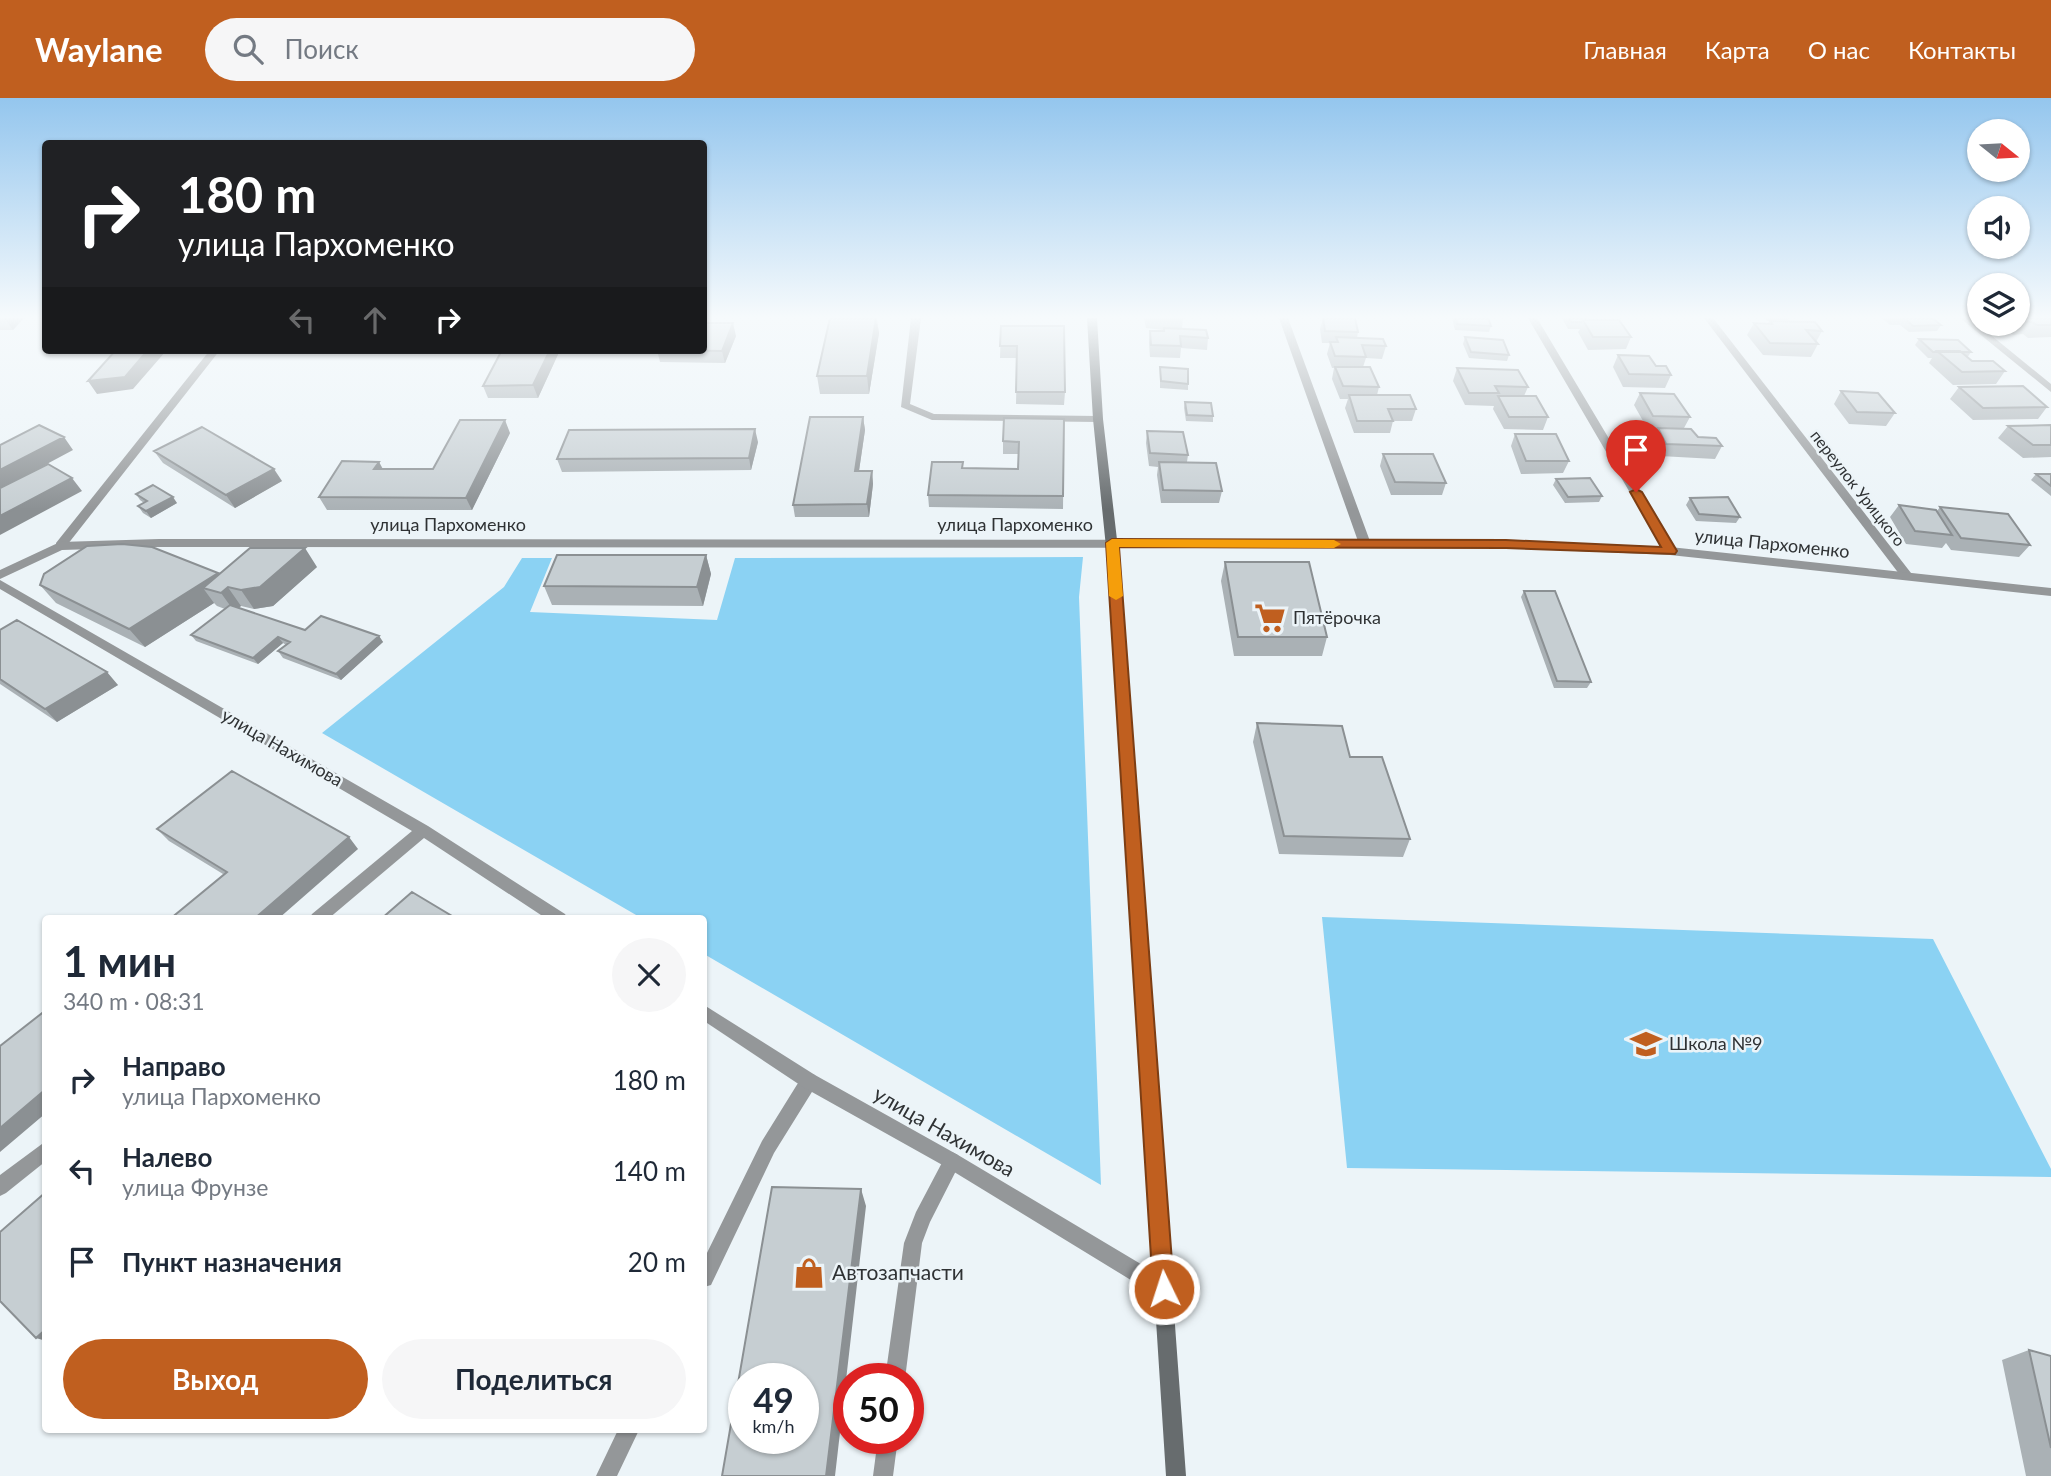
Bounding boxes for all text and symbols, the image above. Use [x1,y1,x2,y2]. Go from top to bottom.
search box [205,18,695,81]
text: Waylane [35,29,163,69]
icon: search [229,30,267,68]
text: Поиск [285,33,359,65]
text: Главная [1583,35,1667,64]
text: Карта [1705,35,1770,64]
text: О нас [1808,35,1870,64]
text: Контакты [1908,35,2016,64]
north arrow [1967,119,2030,182]
map controls [1967,119,2030,336]
text: 180 m [178,165,316,223]
icon: right [63,168,154,259]
button: sound [1967,196,2030,259]
text: улица Пархоменко [178,224,455,263]
button: layers [1967,273,2030,336]
icon: left [283,301,321,339]
icon: ahead [356,301,394,339]
icon: right [429,301,467,339]
pin [1606,420,1666,492]
street label: переулок Урицкого [1807,426,1910,550]
icon: arrive [1617,431,1655,469]
street label: улица Пархоменко [370,513,526,535]
street label: улица Пархоменко [937,513,1093,535]
street label: улица Пархоменко [1694,524,1851,562]
supermarket icon: Пятёрочка [1253,601,1287,635]
place label: Пятёрочка [1293,606,1381,628]
street label: улица Нахимова [218,704,347,791]
text: 1 мин [63,936,176,986]
button: close [612,938,686,1012]
text: 340 m · 08:31 [63,987,205,1015]
school or university icon: Школа №9 [1629,1027,1663,1061]
place label: Школа №9 [1669,1032,1763,1054]
text: Направо [122,1050,226,1082]
icon: right [63,1061,101,1099]
text: 180 m [613,1064,686,1096]
street label: улица Нахимова [870,1080,1020,1181]
text: улица Пархоменко [122,1082,321,1110]
text: Налево [122,1141,212,1173]
icon: left [63,1152,101,1190]
text: 140 m [613,1155,686,1187]
text: улица Фрунзе [122,1173,268,1201]
icon: arrive [63,1243,101,1281]
text: Пункт назначения [122,1246,342,1278]
text: 20 m [628,1246,686,1278]
position arrow [1127,1252,1201,1326]
shop icon: Автозапчасти [792,1256,826,1290]
place label: Автозапчасти [832,1259,964,1284]
button: Выход [63,1339,368,1419]
button: Поделиться [382,1339,686,1419]
speed limit sign: 50 [833,1363,924,1454]
text: 49 [753,1378,794,1420]
text: km/h [752,1415,795,1437]

